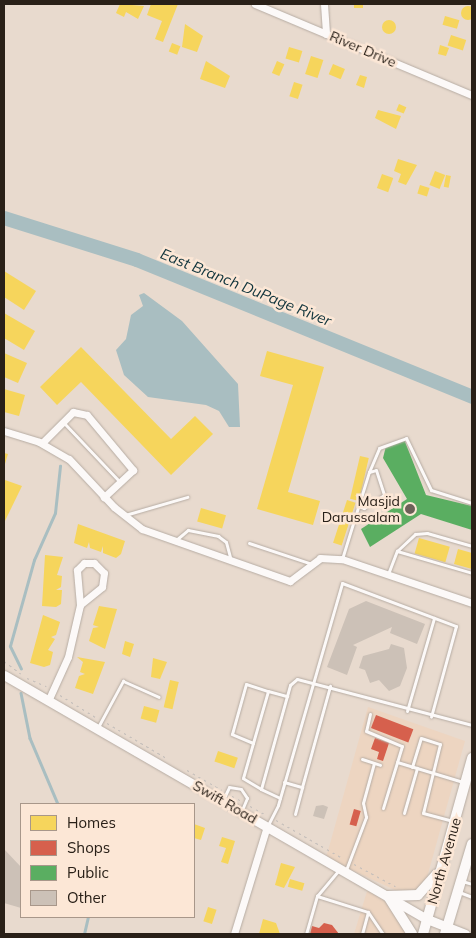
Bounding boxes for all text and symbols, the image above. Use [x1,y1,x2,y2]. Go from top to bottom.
street label: River Drive [327,27,399,71]
water label: East Branch DuPage River [158,244,334,330]
place label: Masjid Darussalam [322,493,400,526]
marker: Masjid Darussalam [404,503,416,515]
street label: Swift Road [190,777,260,827]
legend [20,803,195,918]
text: Homes [67,813,116,832]
street label: North Avenue [424,816,464,906]
text: Shops [67,838,110,857]
text: Public [67,863,109,882]
text: Other [67,888,106,907]

